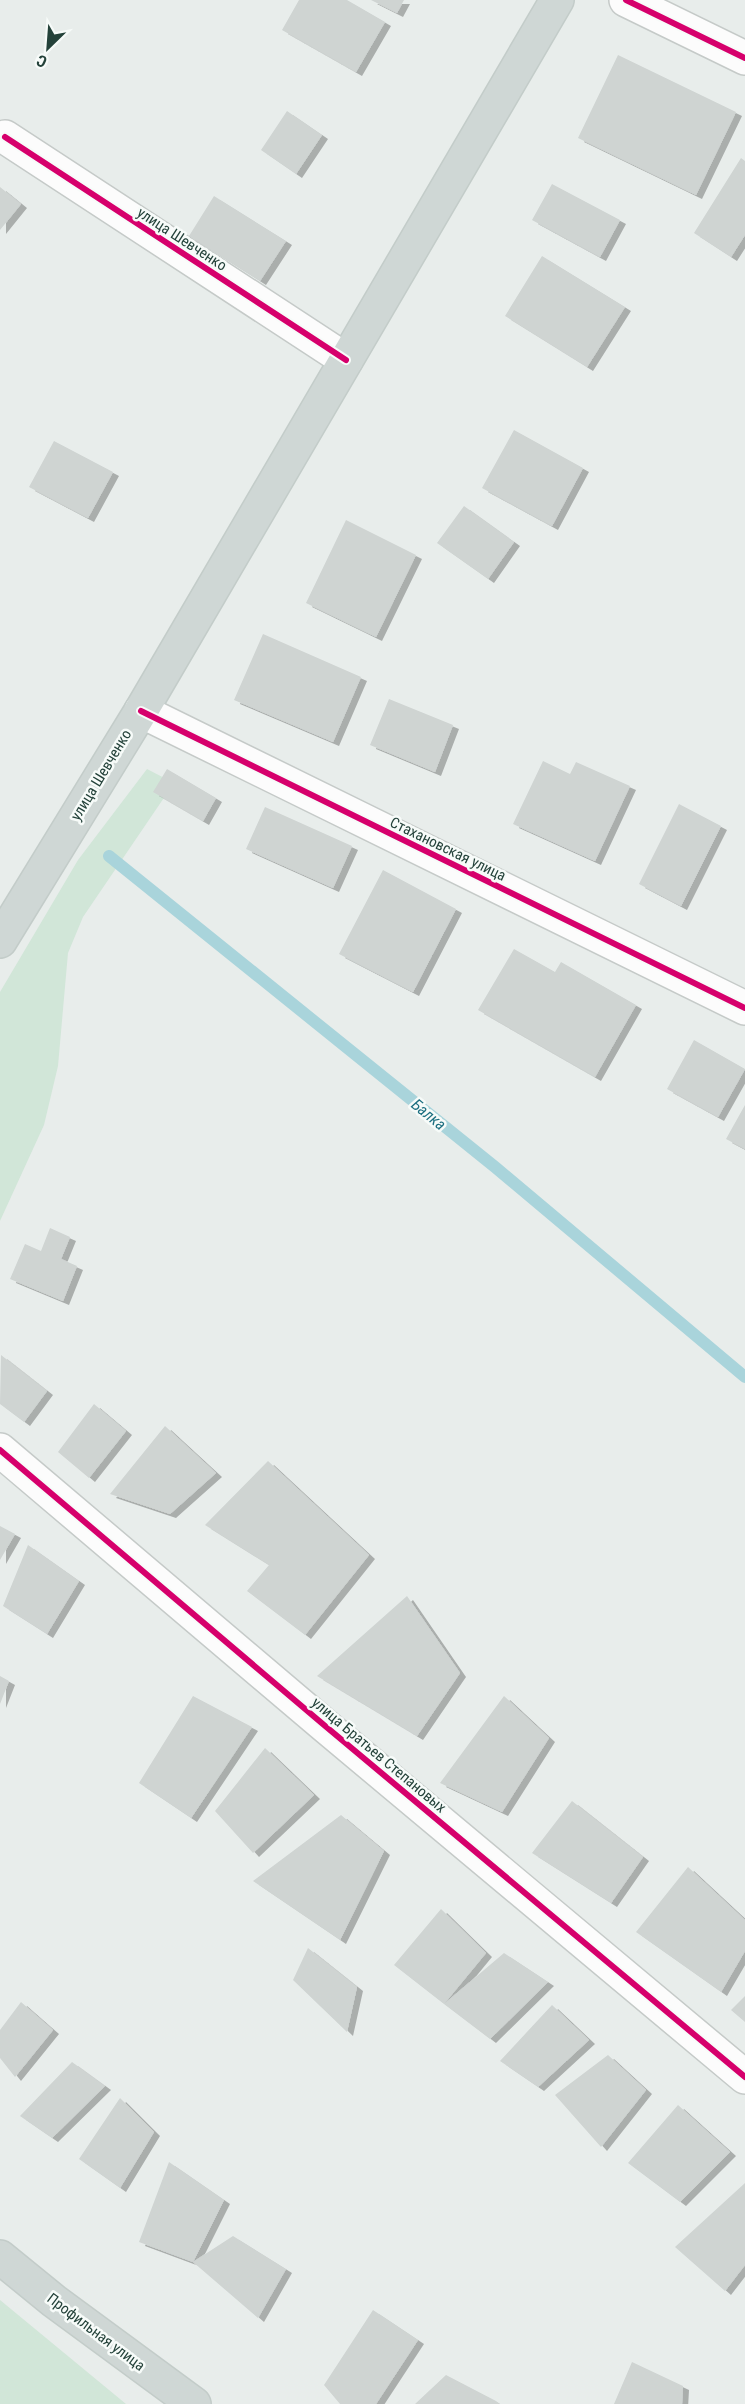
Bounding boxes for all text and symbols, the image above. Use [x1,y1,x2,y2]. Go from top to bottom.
north arrow [18,18,78,78]
text: С [34,51,50,72]
street label: улица Шевченко [134,203,230,275]
street label: улица Шевченко [67,726,135,824]
street label: Стахановская улица [387,813,509,885]
water label: Балка [408,1095,450,1134]
street label: улица Братьев Степановых [308,1694,450,1817]
street label: Профильная улица [43,2289,149,2375]

